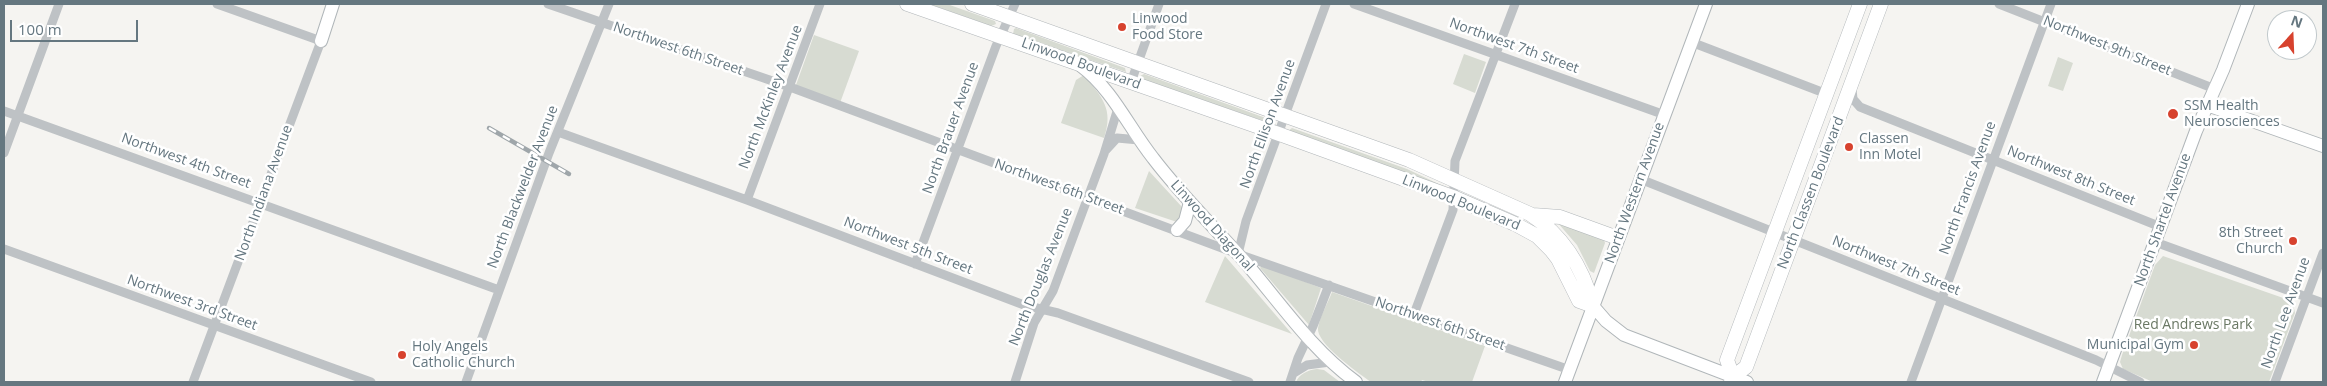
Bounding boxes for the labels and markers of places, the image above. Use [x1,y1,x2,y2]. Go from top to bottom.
place label: Linwood Food Store [1132,11,1203,44]
marker: Linwood Food Store [1116,21,1128,33]
place label: SSM Health Neurosciences [2184,98,2280,130]
marker: SSM Health Neurosciences [2166,107,2180,121]
place label: Classen Inn Motel [1859,131,1921,164]
marker: Classen Inn Motel [1843,141,1855,153]
place label: 8th Street Church [2219,225,2283,258]
marker: 8th Street Church [2287,235,2299,247]
place label: Municipal Gym [2087,337,2184,353]
place label: Holy Angels Catholic Church [412,339,515,372]
marker: Municipal Gym [2188,339,2200,351]
marker: Holy Angels Catholic Church [396,349,408,361]

